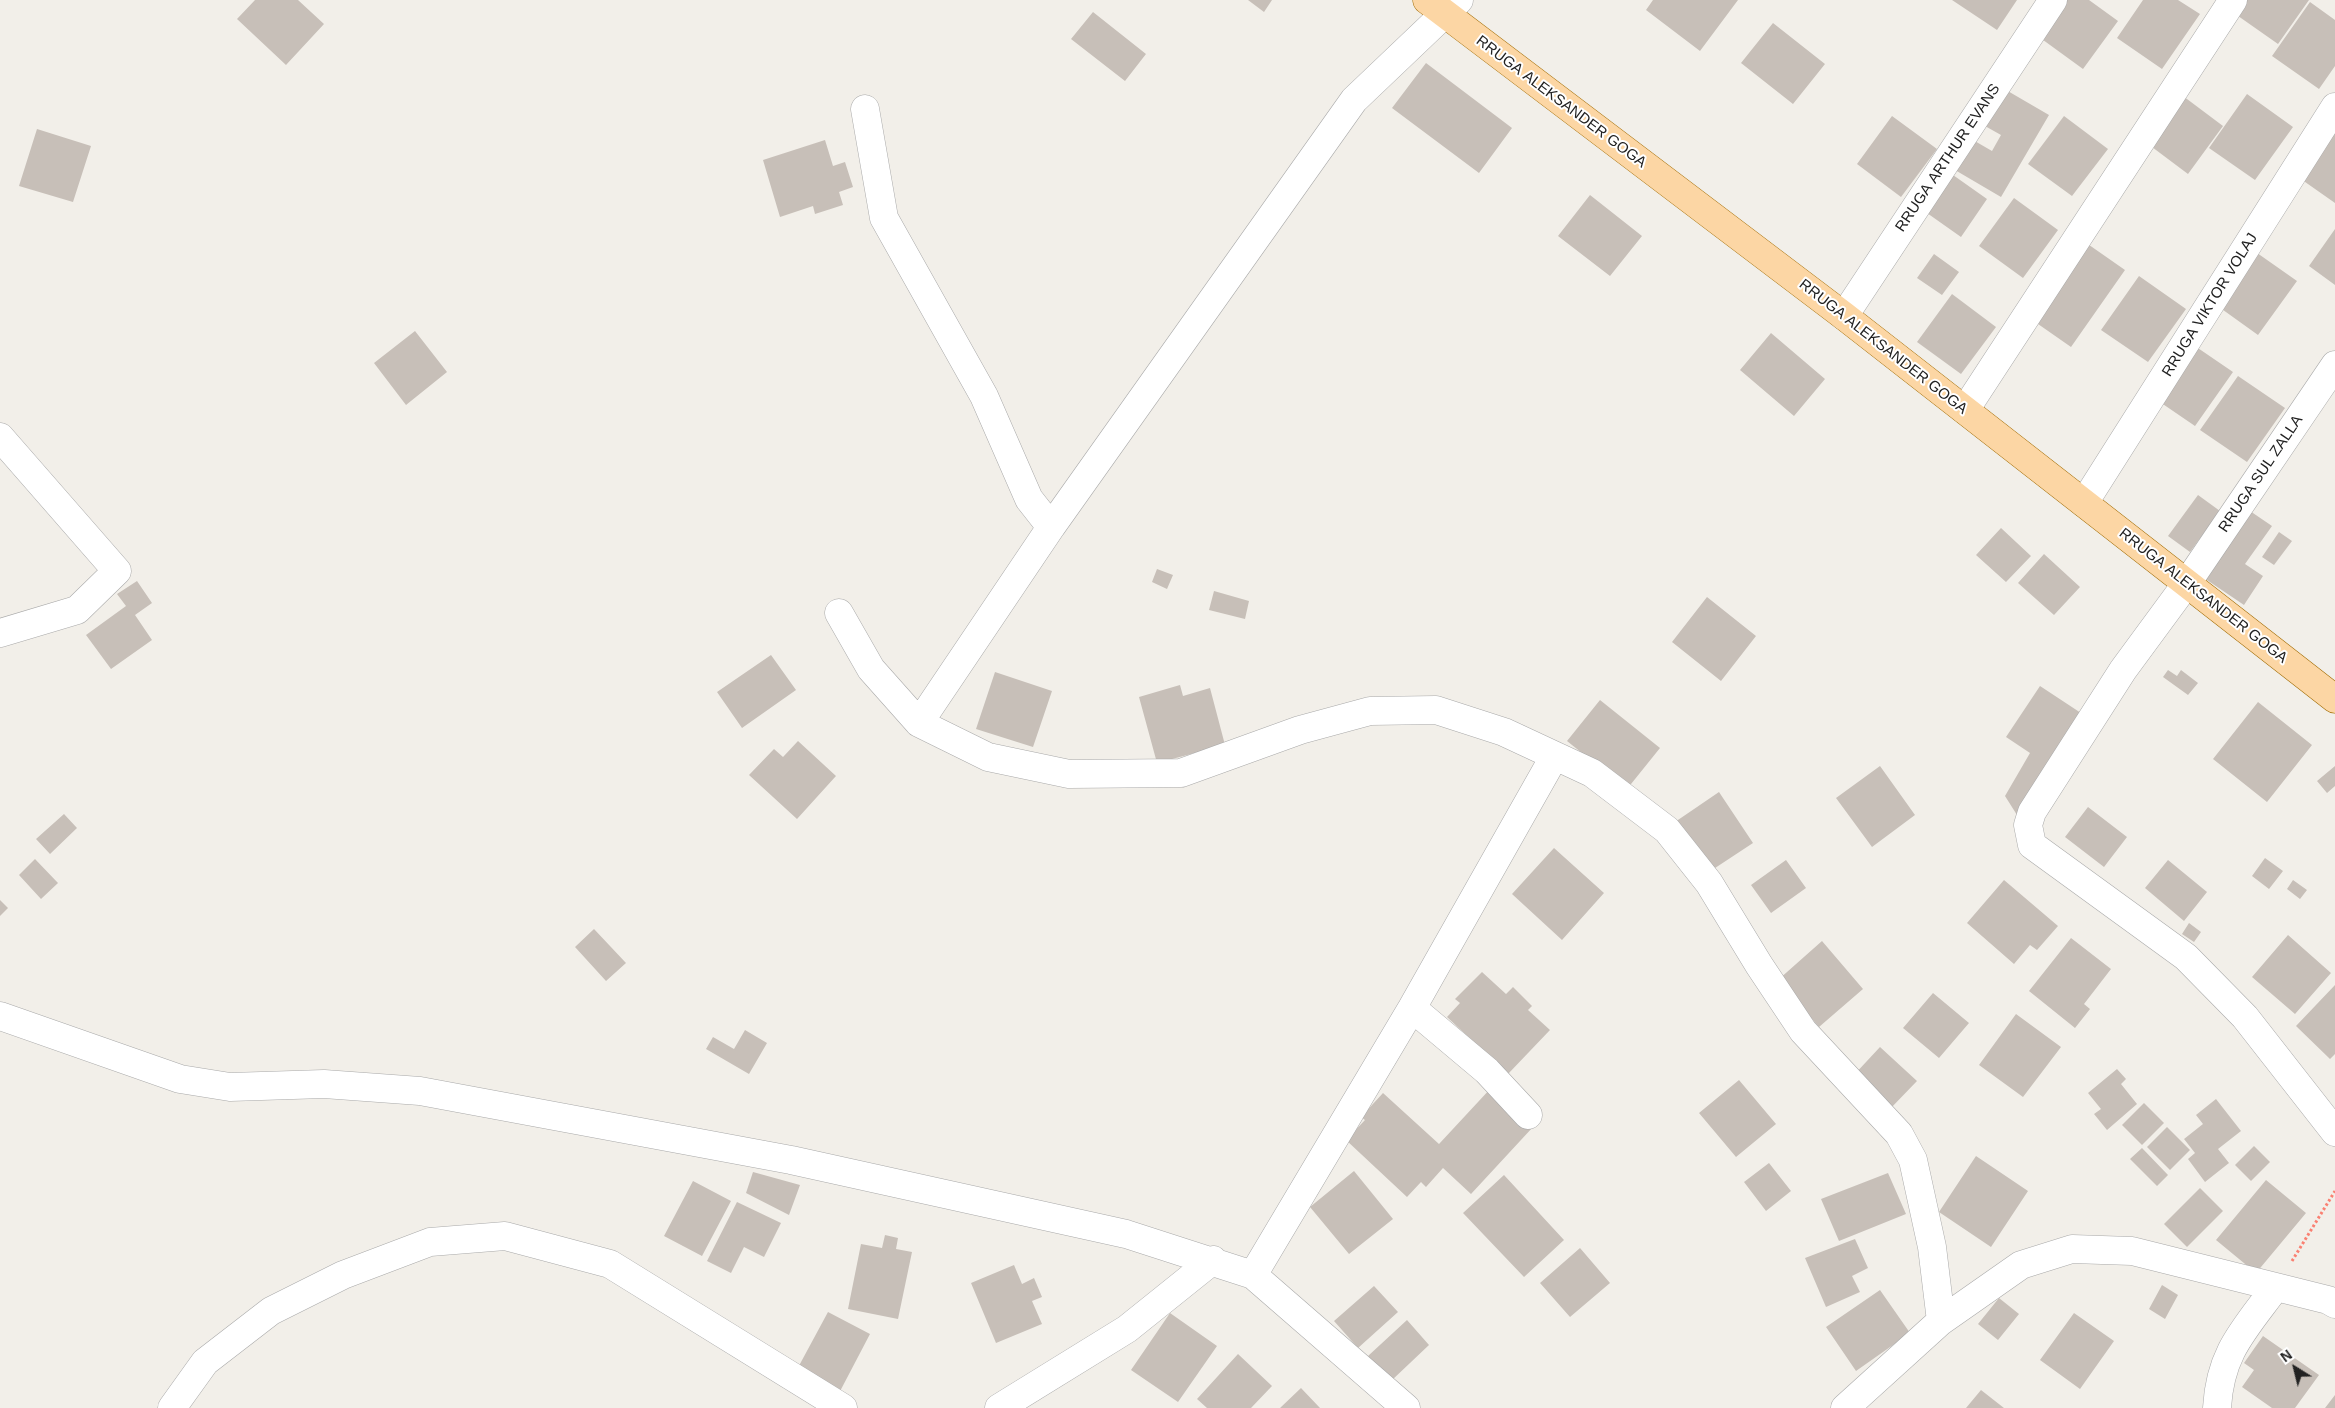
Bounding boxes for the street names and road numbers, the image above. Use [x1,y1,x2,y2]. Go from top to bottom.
street label: RRUGA ALEKSANDER GOGA [1472,32,1650,172]
street label: RRUGA ARTHUR EVANS [1892,81,2004,235]
street label: RRUGA VIKTOR VOLAJ [2158,230,2262,380]
street label: RRUGA ALEKSANDER GOGA [1795,276,1971,418]
street label: RRUGA SUL ZALLA [2215,412,2307,536]
street label: RRUGA ALEKSANDER GOGA [2115,525,2291,667]

